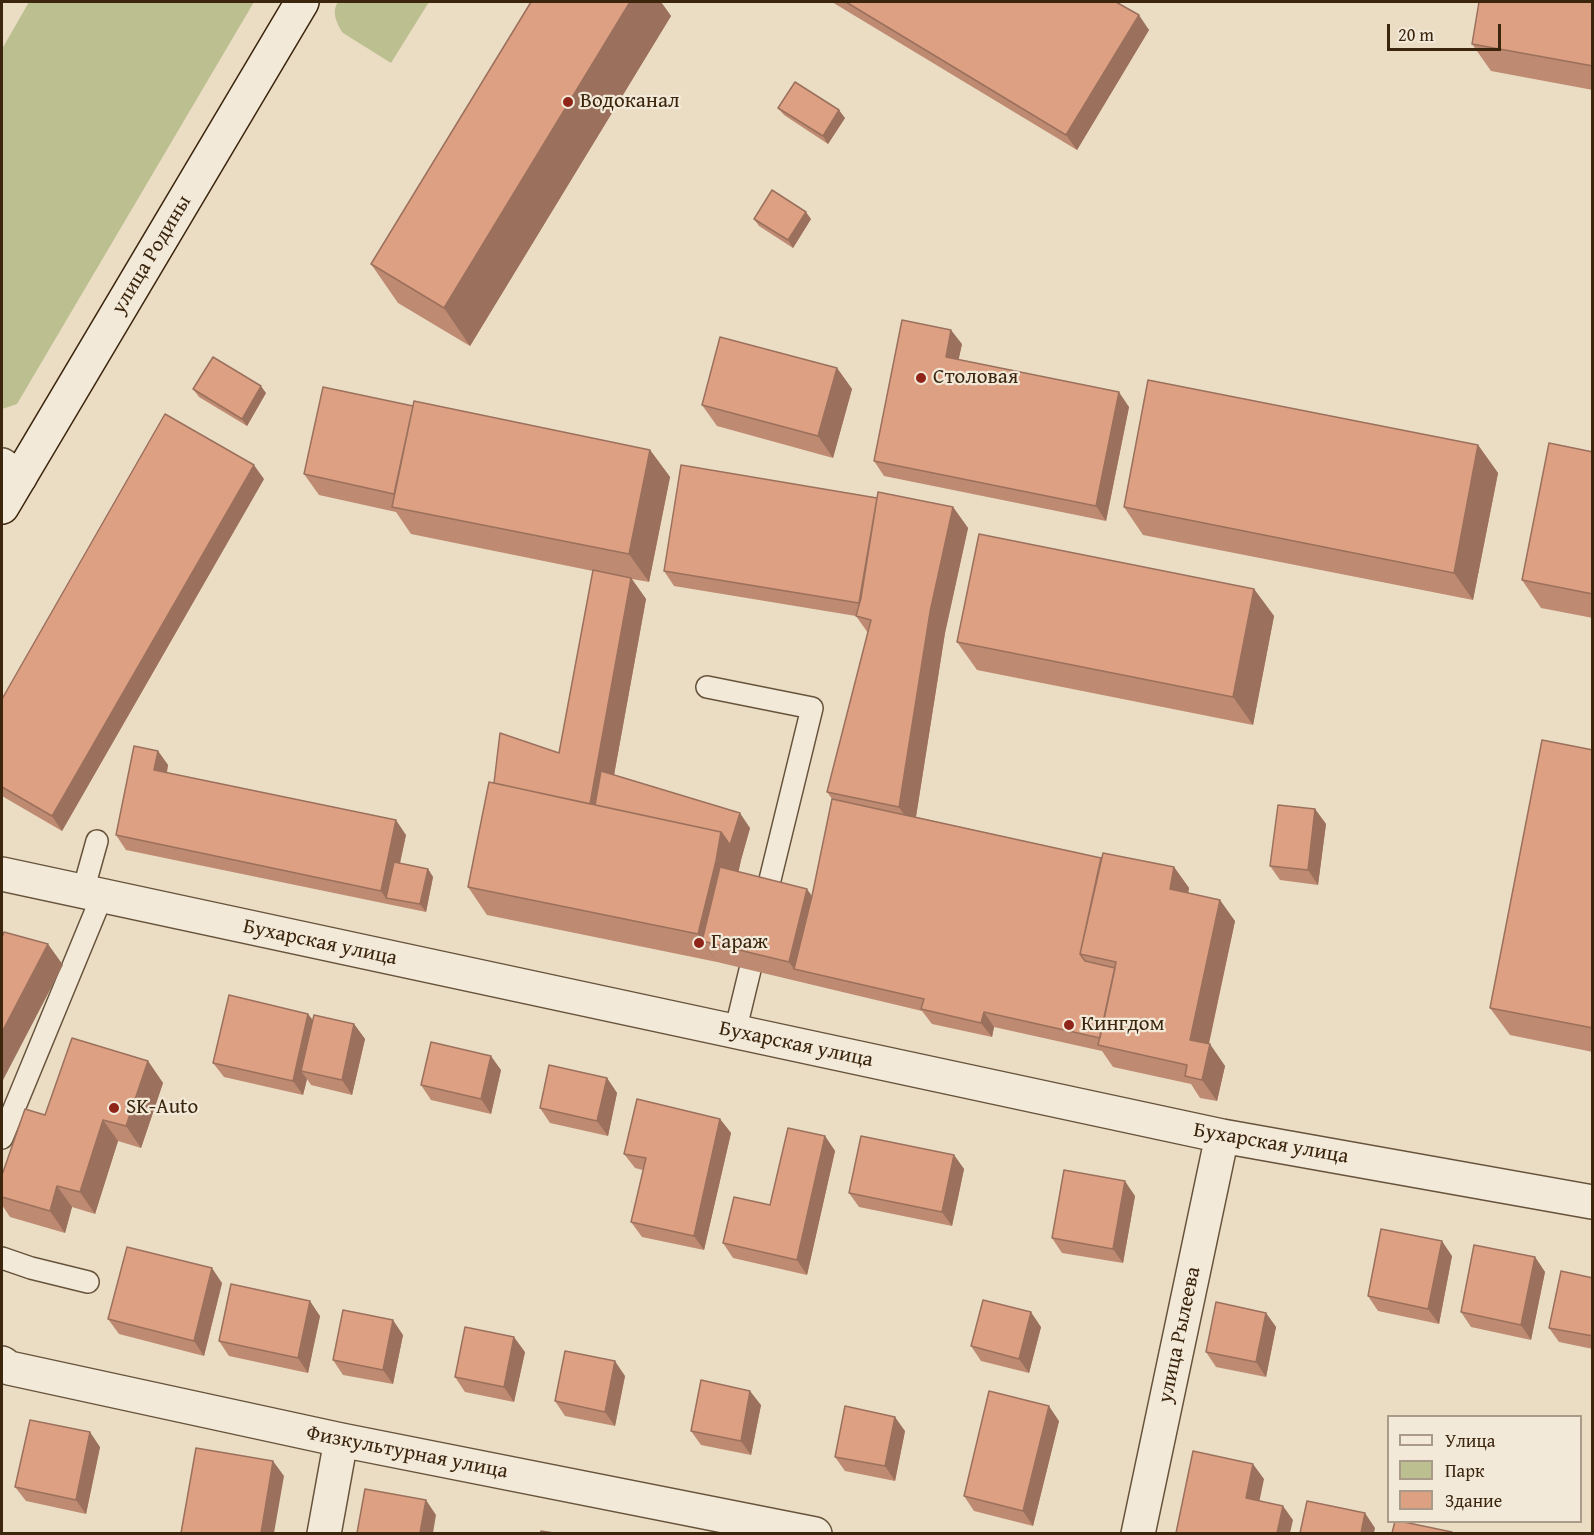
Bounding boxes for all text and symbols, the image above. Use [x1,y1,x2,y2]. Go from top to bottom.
scale bar [1390,12,1504,50]
text: 20 m [1398,21,1434,48]
place label: Водоканал [580,89,679,115]
marker: Водоканал [561,95,575,109]
street label: улица Родины [107,191,197,319]
place label: Столовая [933,365,1018,391]
marker: Столовая [914,371,928,385]
street label: Бухарская улица [241,914,399,972]
place label: Гараж [711,930,768,956]
marker: Гараж [692,936,706,950]
place label: Кингдом [1081,1012,1165,1038]
street label: Бухарская улица [717,1016,875,1074]
marker: Кингдом [1062,1018,1076,1032]
place label: SK-Auto [126,1095,198,1121]
marker: SK-Auto [107,1101,121,1115]
street label: Бухарская улица [1192,1118,1350,1170]
street label: улица Рылеева [1153,1264,1207,1406]
legend [1387,1415,1582,1523]
street label: Физкультурная улица [304,1421,510,1485]
text: Улица [1445,1427,1495,1454]
text: Парк [1445,1457,1484,1484]
text: Здание [1445,1487,1502,1514]

